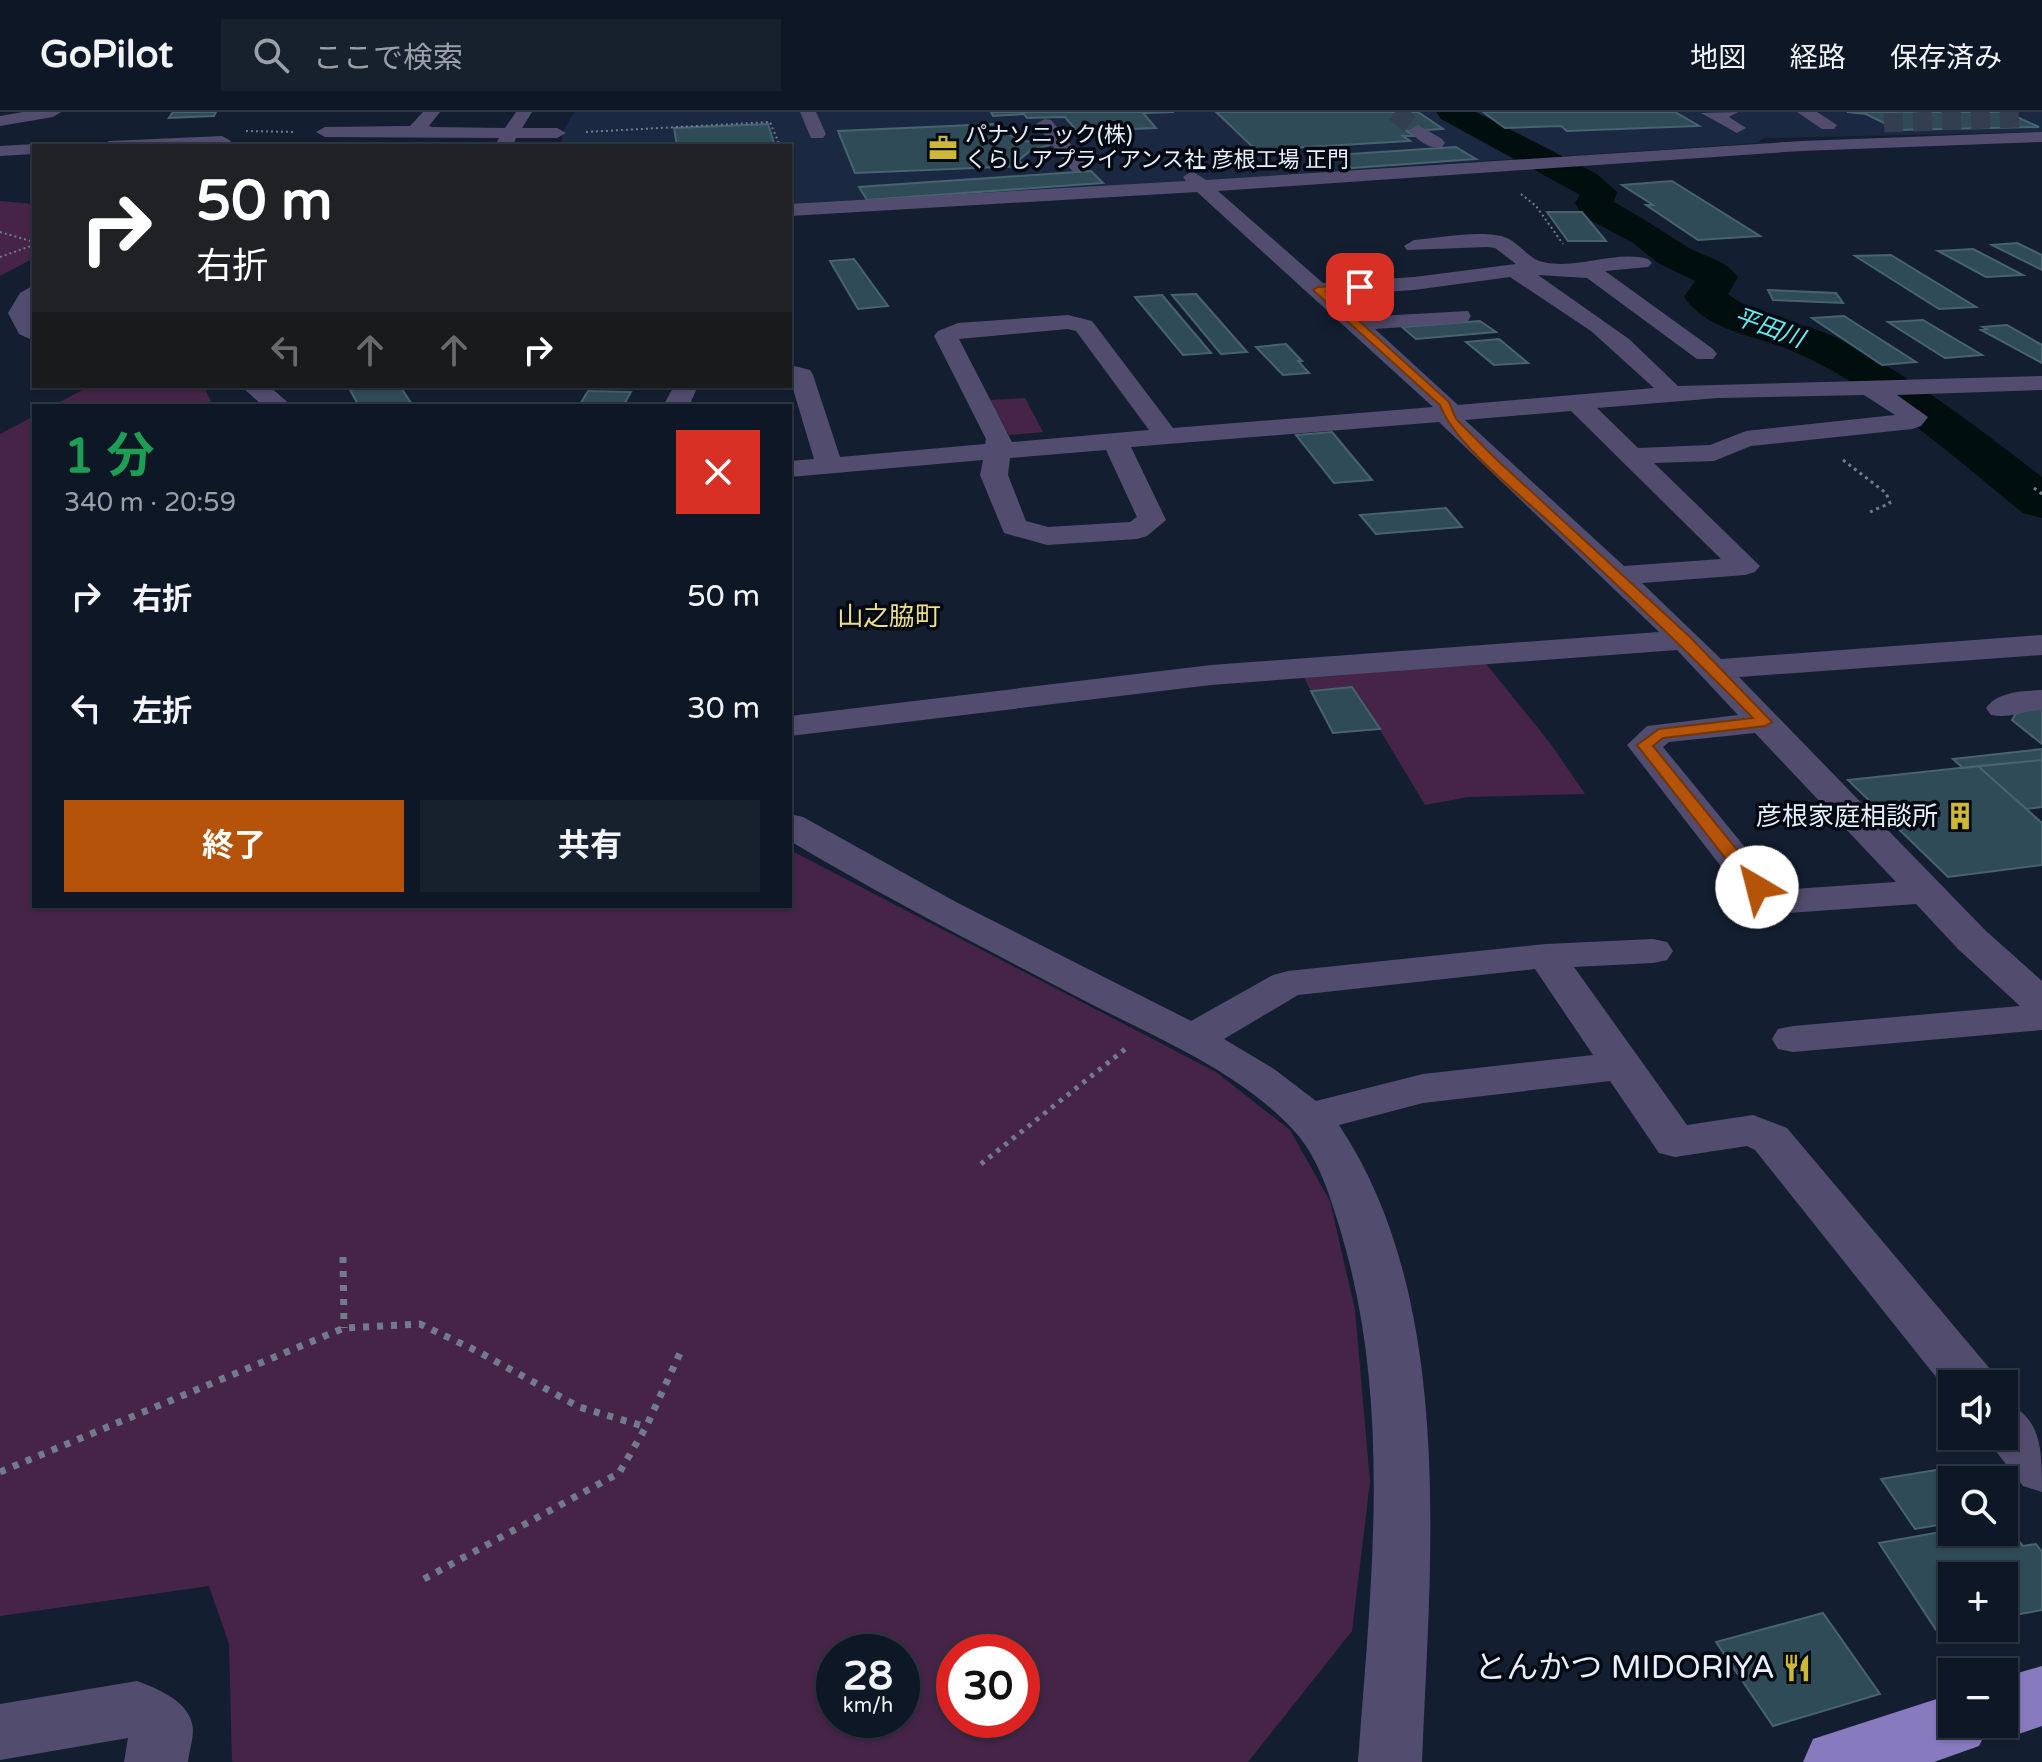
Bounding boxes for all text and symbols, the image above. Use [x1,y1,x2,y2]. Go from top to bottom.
search box [221,19,781,91]
text: GoPilot [40,32,173,78]
icon: search [249,33,293,77]
text: ここで検索 [313,40,463,77]
text: 地図 [1690,41,1746,75]
text: 経路 [1790,41,1846,75]
text: 保存済み [1890,41,2002,75]
place label: パナソニック(株) くらしアプライアンス社 彦根工場 正門 [965,122,1349,173]
office icon: パナソニック(株) くらしアプライアンス社 彦根工場 正門 [928,133,958,163]
text: 50 m [196,168,332,235]
icon: right [64,176,168,280]
text: 右折 [196,245,268,288]
pin [1326,253,1394,321]
icon: arrive [1338,265,1382,309]
water label: 平田川 [1730,302,1811,355]
icon: left [264,328,308,372]
icon: ahead [348,328,392,372]
icon: ahead [432,328,476,372]
icon: right [516,328,560,372]
text: 1 分 [64,428,155,486]
button: close [676,430,760,514]
text: 340 m · 20:59 [64,487,236,518]
icon: right [64,574,108,618]
text: 50 m [687,578,760,615]
text: 右折 [132,581,192,618]
district label: 山之脇町 [837,601,941,632]
icon: left [64,686,108,730]
text: 30 m [687,690,760,727]
text: 左折 [132,693,192,730]
button: 終了 [64,800,404,892]
button: 共有 [420,800,760,892]
place label: 彦根家庭相談所 [1756,801,1938,832]
building icon: 彦根家庭相談所 [1945,801,1975,831]
position arrow [1715,845,1799,929]
map controls [1938,1370,2018,1738]
button: sound [1938,1370,2018,1450]
button: search [1938,1466,2018,1546]
button: + [1938,1562,2018,1642]
speed limit sign: 30 [936,1634,1040,1738]
place label: とんかつ MIDORIYA [1474,1649,1775,1687]
text: 28 [843,1652,893,1700]
restaurant icon: とんかつ MIDORIYA [1782,1653,1812,1683]
button: − [1938,1658,2018,1738]
text: km/h [843,1694,893,1718]

